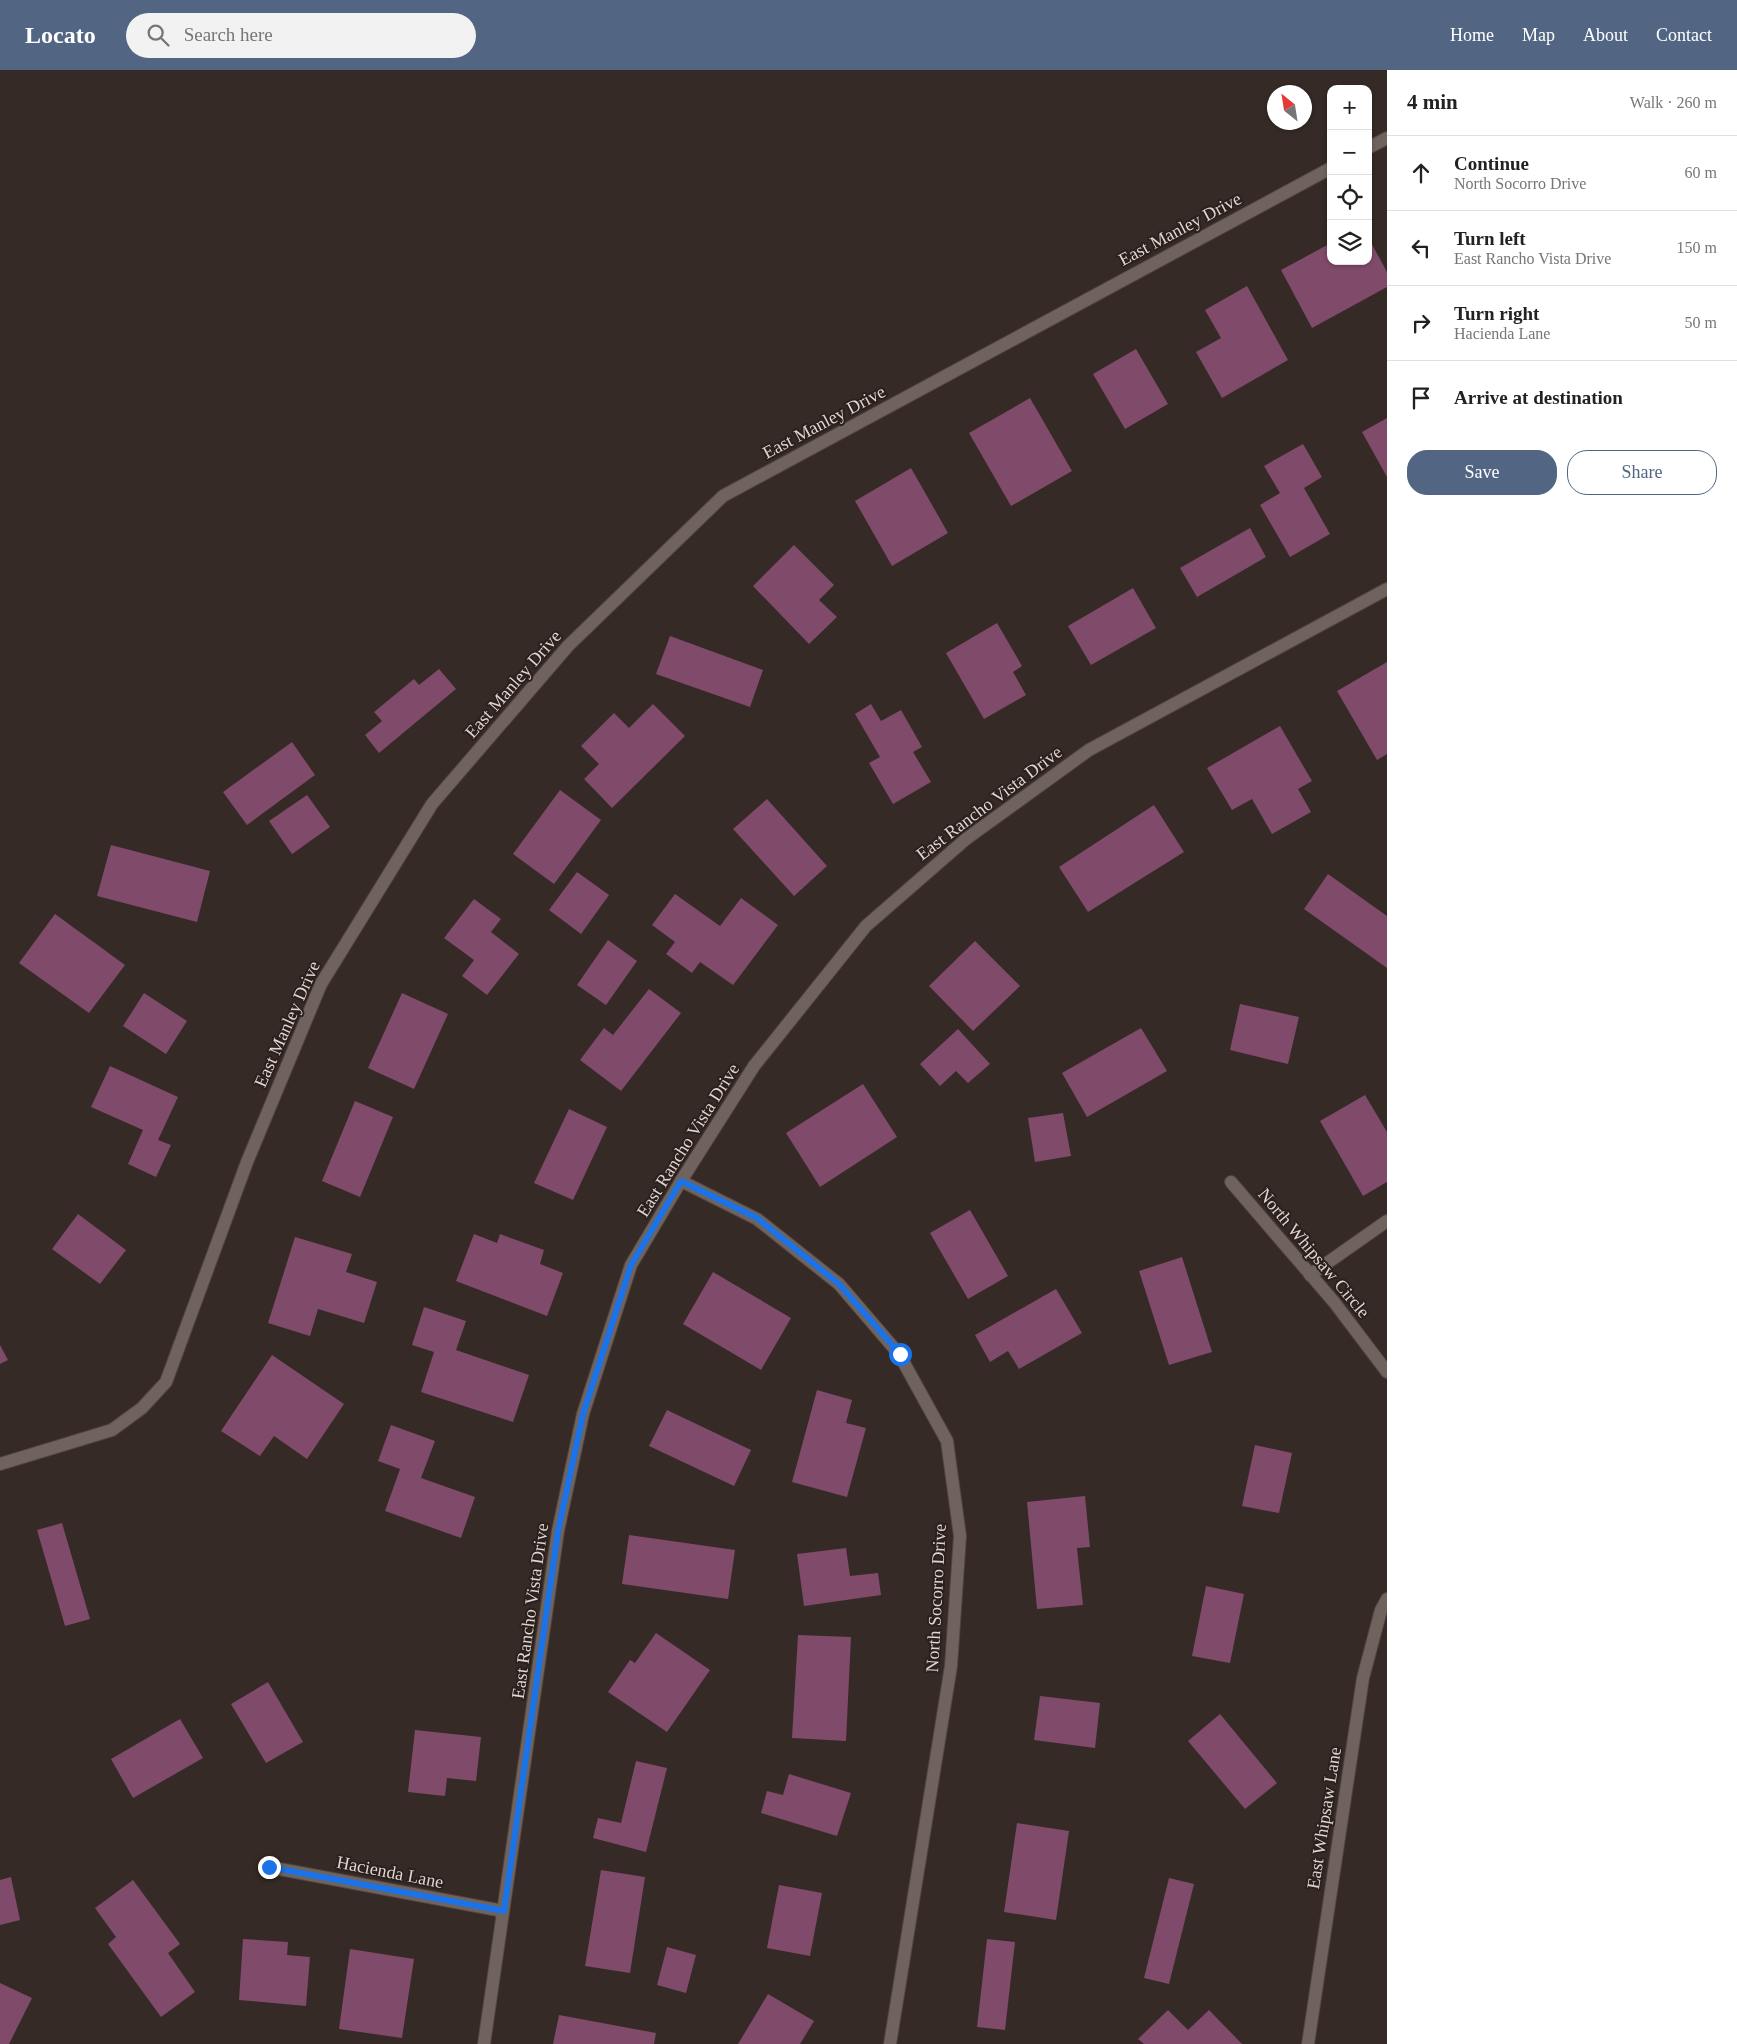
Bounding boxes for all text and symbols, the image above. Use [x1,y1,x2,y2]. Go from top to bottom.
search box [126,13,476,58]
icon: search [144,21,172,49]
text: Locato [25,22,96,48]
text: Search here [184,24,273,45]
text: Home [1450,25,1494,45]
text: Map [1522,25,1555,45]
text: About [1583,25,1628,45]
text: Contact [1656,25,1712,45]
north arrow [1267,85,1312,130]
map controls [1327,85,1372,265]
button: + [1327,85,1372,130]
text: 4 min [1407,90,1458,114]
text: Walk · 260 m [1630,94,1717,111]
button: − [1327,130,1372,175]
text: Continue [1454,153,1529,174]
icon: ahead [1407,159,1435,187]
text: 60 m [1685,164,1717,181]
button: locate [1327,175,1372,220]
text: North Socorro Drive [1454,175,1586,192]
street label: East Manley Drive [1115,188,1245,270]
button: layers [1327,220,1372,265]
text: Turn left [1454,228,1526,249]
icon: left [1407,234,1435,262]
text: 150 m [1677,239,1717,256]
text: East Rancho Vista Drive [1454,250,1611,267]
text: Turn right [1454,303,1539,324]
icon: right [1407,309,1435,337]
text: 50 m [1685,314,1717,331]
text: Hacienda Lane [1454,325,1550,342]
street label: East Manley Drive [759,381,889,463]
icon: arrive [1407,384,1435,412]
text: Arrive at destination [1454,387,1623,408]
button: Save [1407,450,1557,495]
button: Share [1567,450,1717,495]
street label: East Manley Drive [461,626,565,742]
street label: East Rancho Vista Drive [912,742,1066,864]
street label: East Manley Drive [250,958,324,1090]
street label: East Rancho Vista Drive [633,1060,743,1220]
street label: North Whipsaw Circle [1254,1184,1374,1322]
route start [889,1343,912,1366]
street label: East Rancho Vista Drive [508,1522,552,1700]
street label: North Socorro Drive [922,1523,950,1673]
street label: East Whipsaw Lane [1303,1745,1345,1890]
street label: Hacienda Lane [335,1852,445,1892]
route end [258,1856,281,1879]

